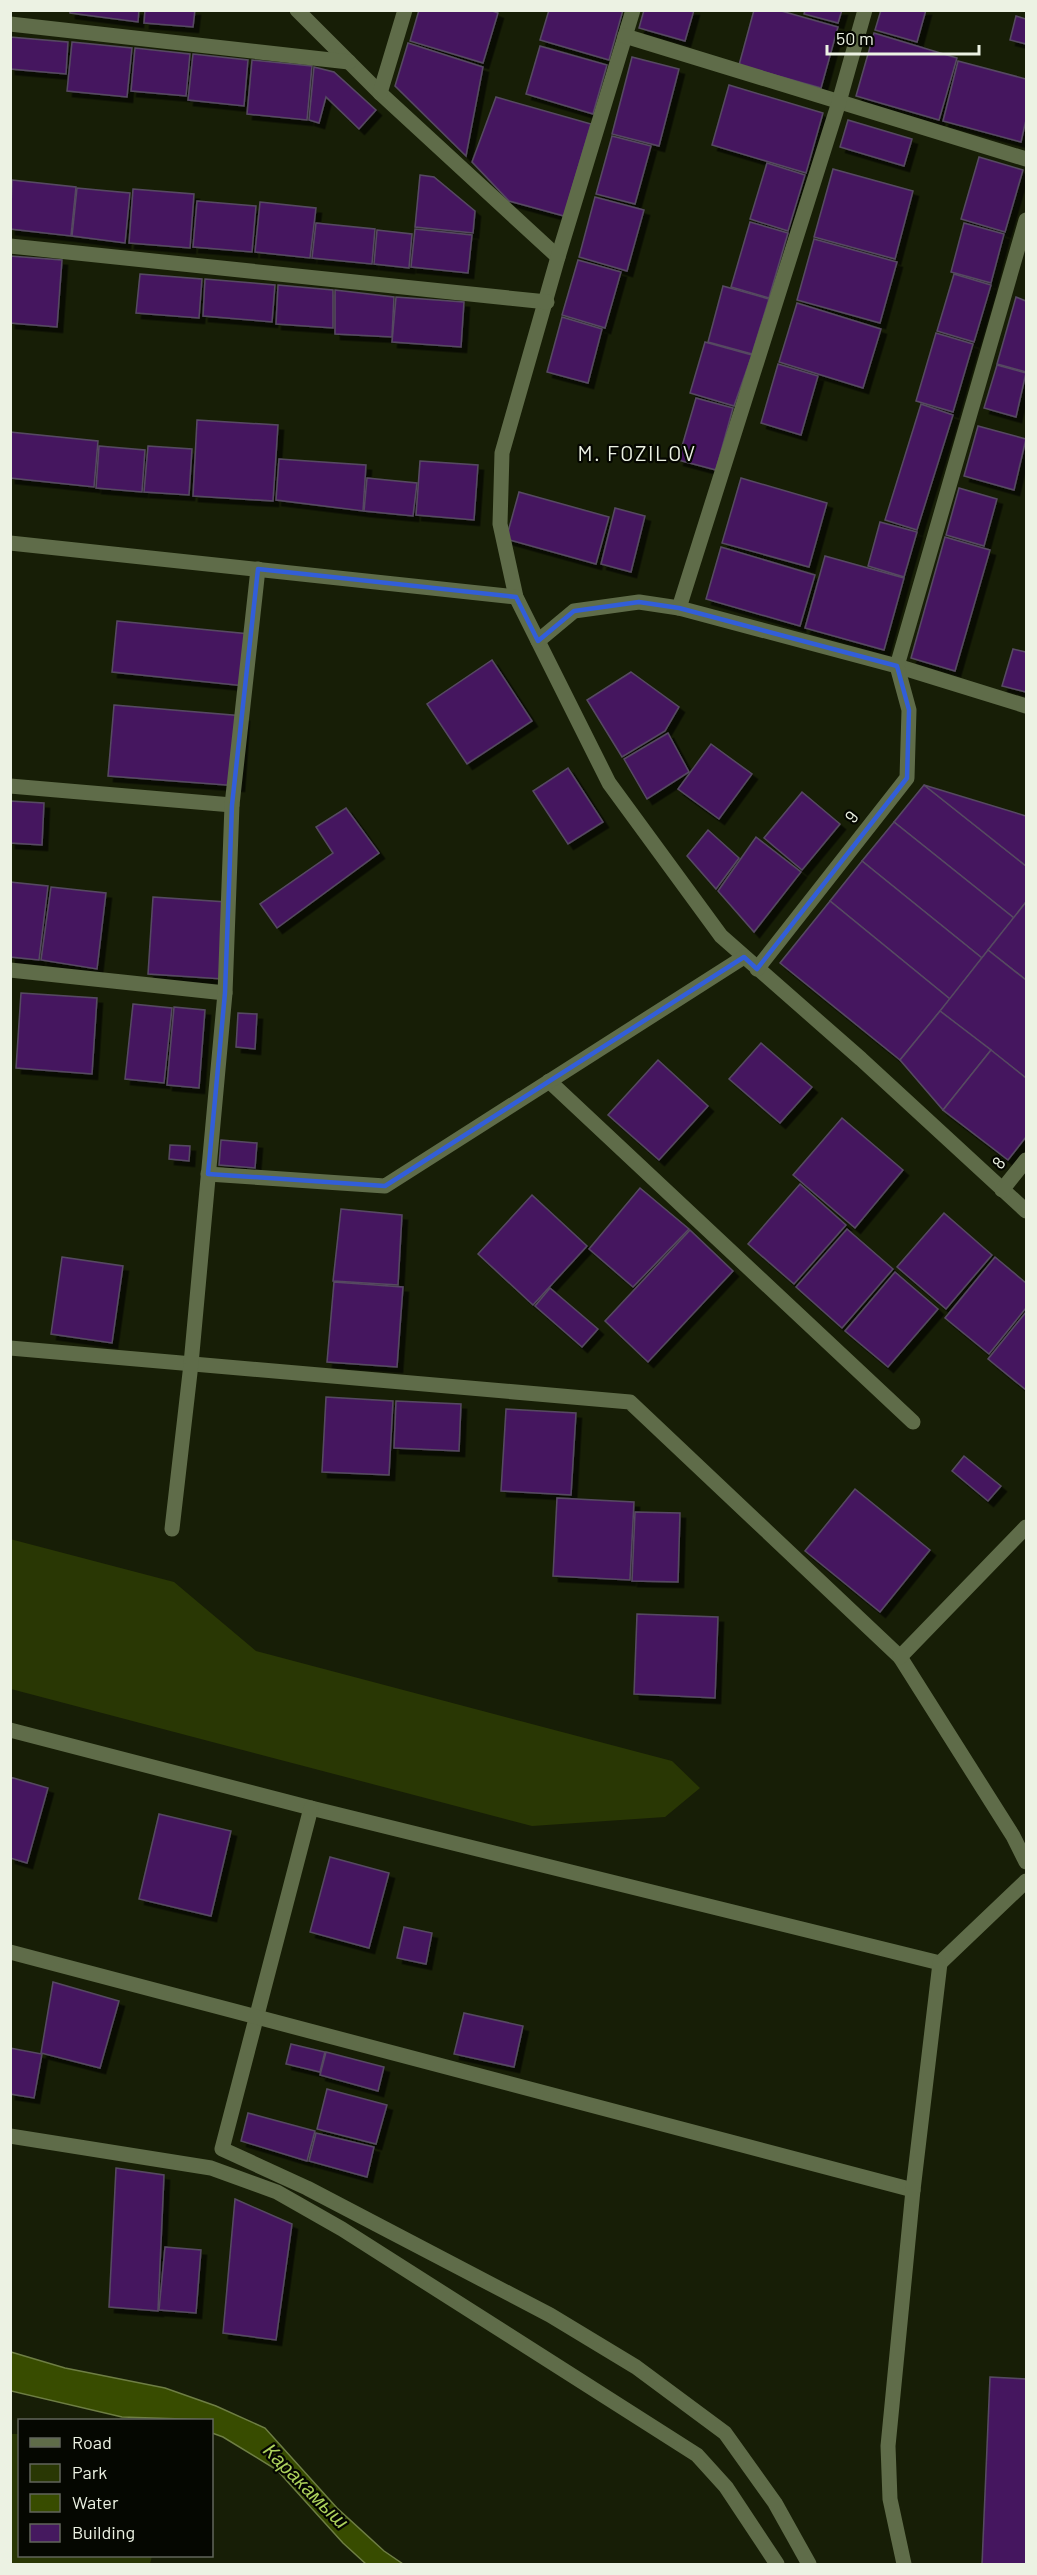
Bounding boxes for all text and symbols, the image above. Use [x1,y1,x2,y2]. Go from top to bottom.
scale bar [827,18,978,56]
text: 50 m [836,27,874,49]
district label: M. FOZILOV [577,440,697,465]
street label: 9 [840,806,863,827]
street label: 8 [987,1152,1010,1173]
legend [18,2419,213,2557]
text: Road [72,2431,112,2453]
water label: Каракамыш [259,2438,355,2533]
text: Park [72,2461,107,2483]
text: Water [72,2491,119,2513]
text: Building [72,2521,135,2543]

